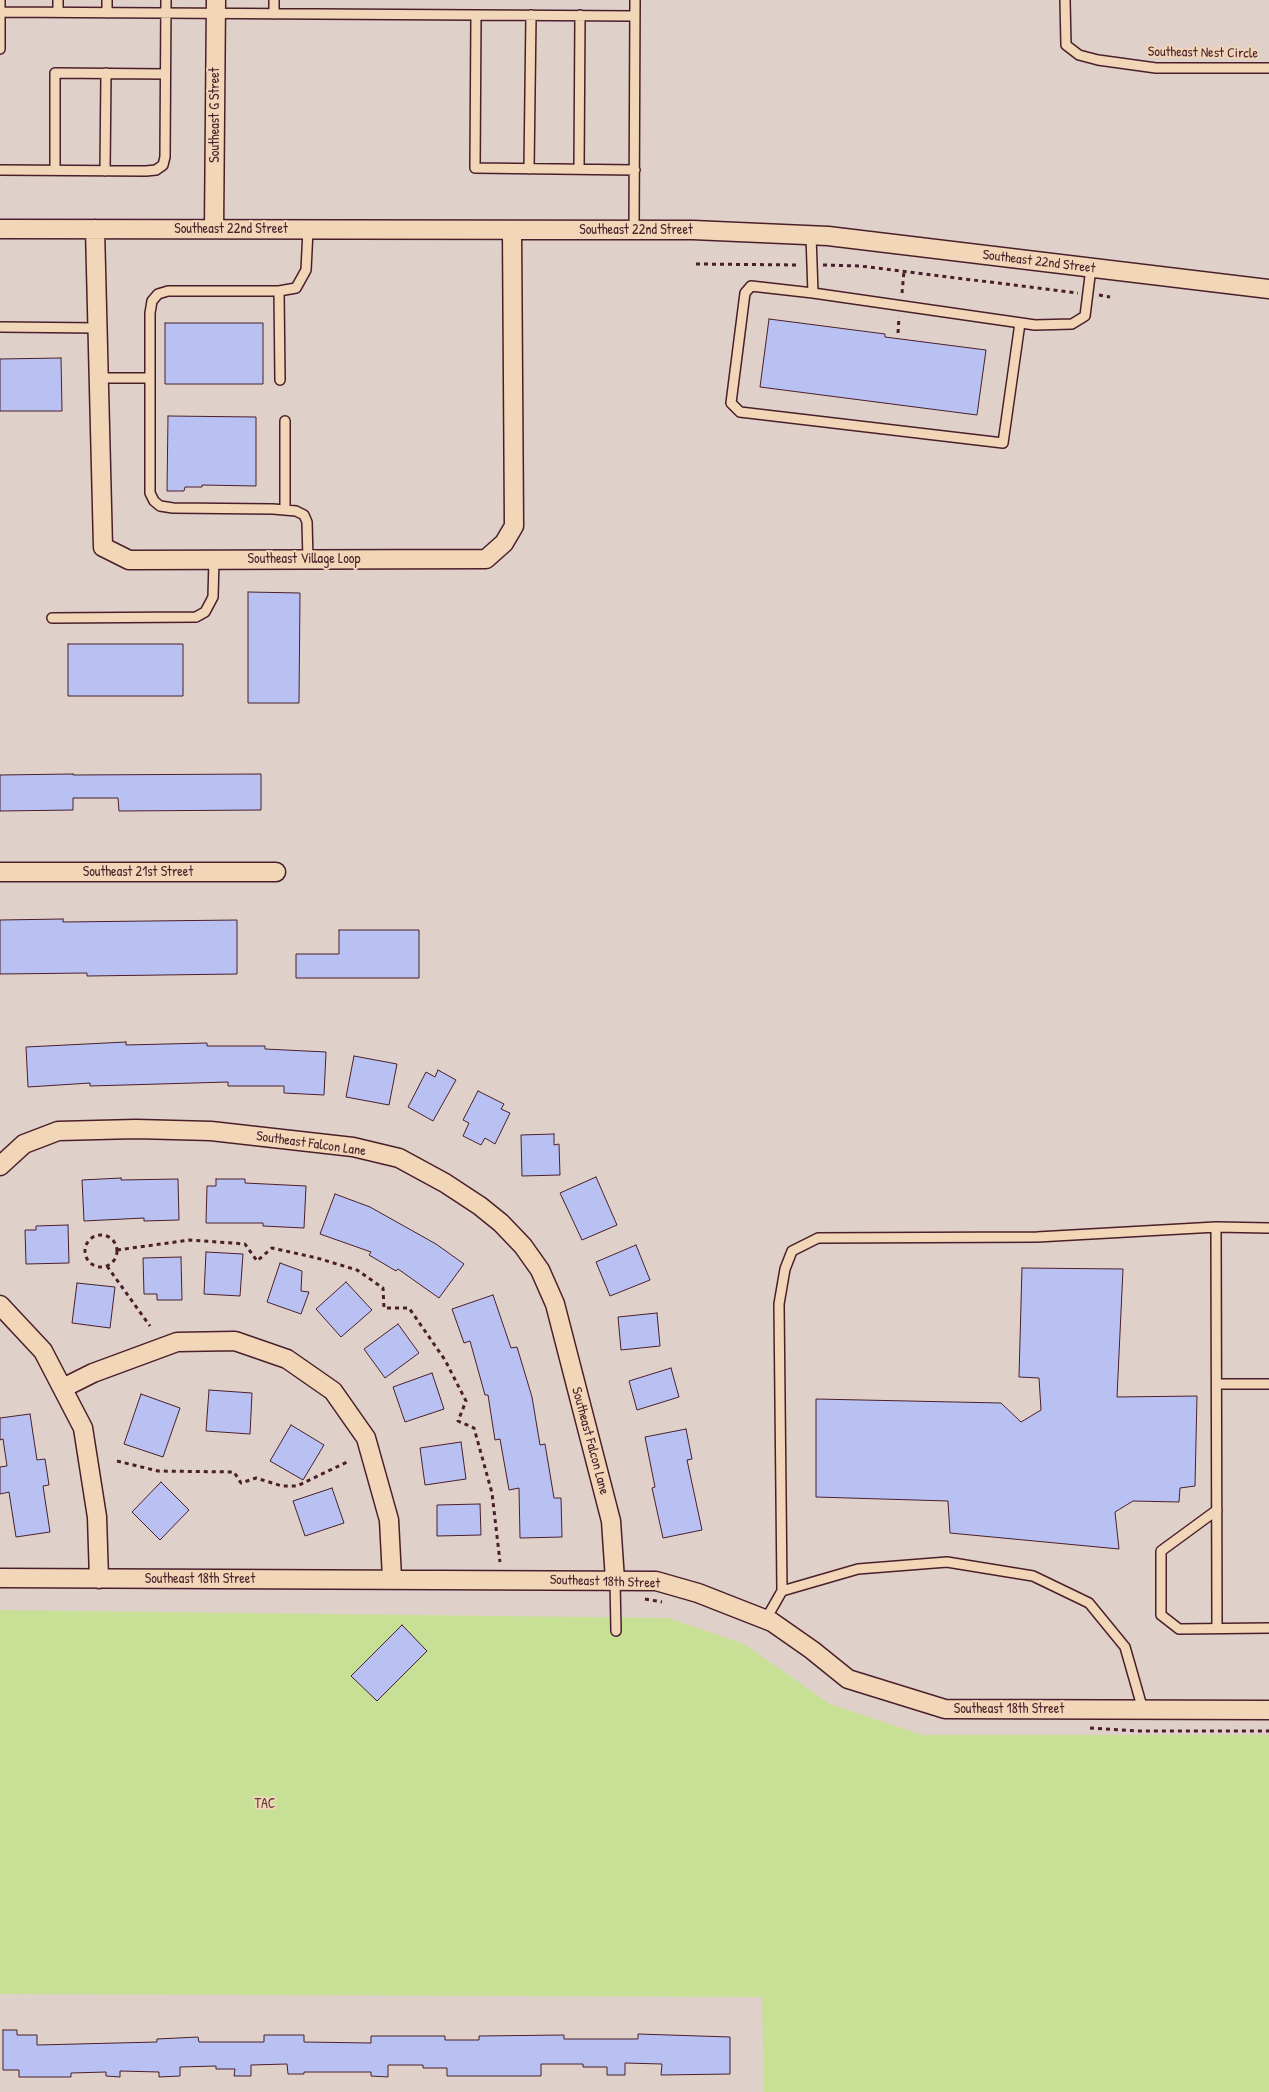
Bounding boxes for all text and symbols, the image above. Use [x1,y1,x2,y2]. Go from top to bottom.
street label: Southeast Nest Circle [1148,44,1258,62]
street label: Southeast G Street [207,67,223,163]
street label: Southeast 22nd Street [174,221,288,237]
street label: Southeast 22nd Street [579,222,693,238]
street label: Southeast 22nd Street [982,247,1096,277]
street label: Southeast Village Loop [248,551,360,567]
street label: Southeast 21st Street [83,864,193,880]
street label: Southeast Falcon Lane [255,1128,367,1160]
street label: Southeast Falcon Lane [568,1385,612,1497]
street label: Southeast 18th Street [145,1571,255,1587]
street label: Southeast 18th Street [549,1572,661,1592]
street label: Southeast 18th Street [954,1701,1064,1717]
park label: TAC [254,1796,276,1812]

